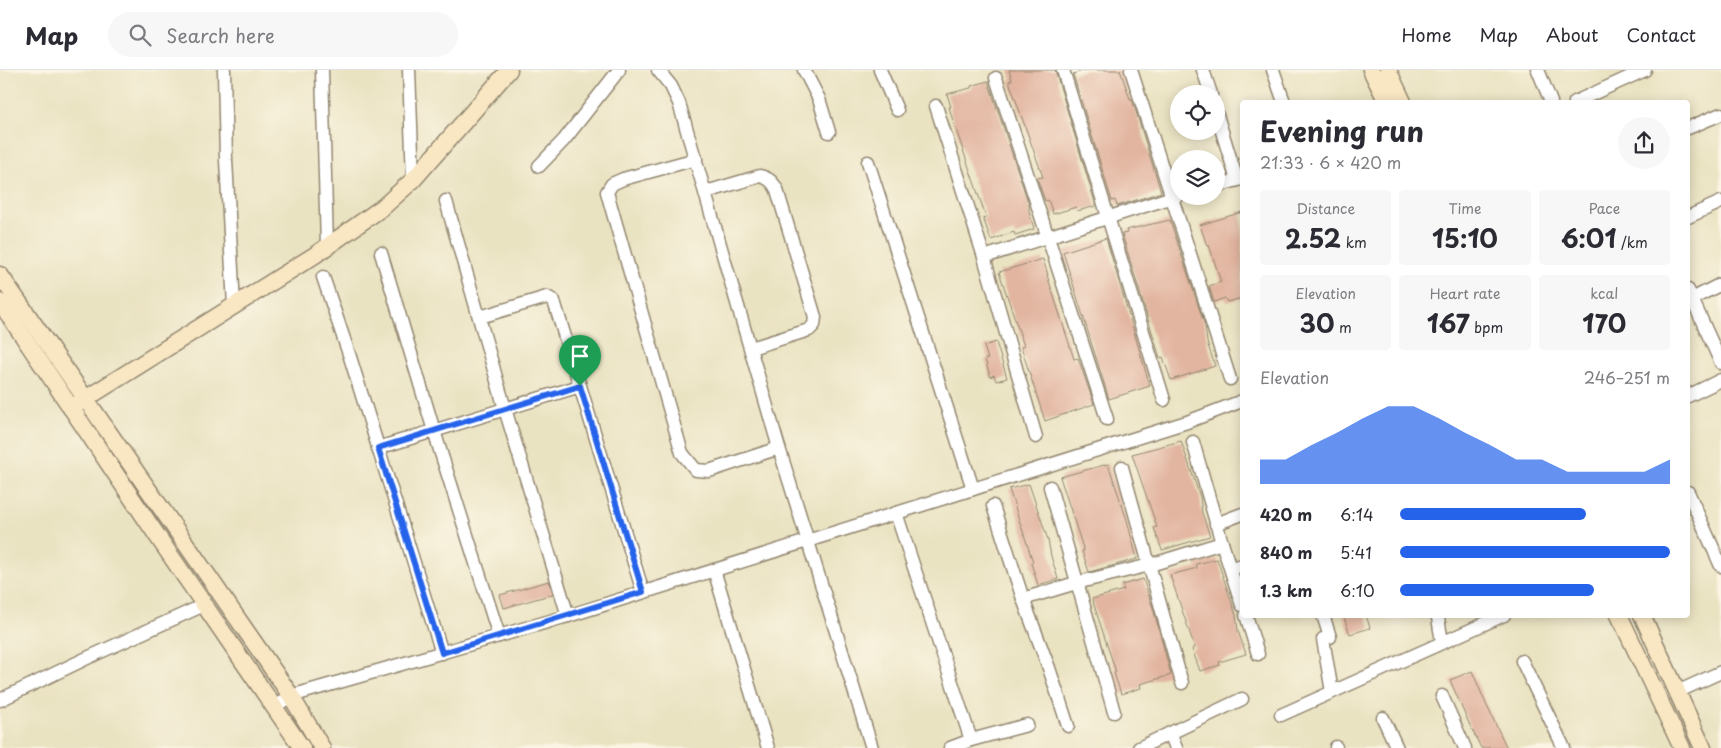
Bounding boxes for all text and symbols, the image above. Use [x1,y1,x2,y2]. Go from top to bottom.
search box [108,12,458,57]
text: Map [25,17,78,53]
icon: search [126,21,154,49]
text: Search here [166,21,275,49]
text: Home [1401,21,1451,48]
text: Map [1479,21,1518,48]
text: About [1546,21,1598,48]
text: Contact [1626,21,1696,48]
map controls [1170,85,1225,205]
button: locate [1170,85,1225,140]
text: Evening run [1260,109,1424,152]
button: share [1618,117,1670,169]
button: layers [1170,150,1225,205]
text: 21:33 · 6 × 420 m [1260,150,1401,174]
text: Distance [1296,198,1355,219]
text: Time [1448,198,1482,219]
text: Pace [1589,198,1620,219]
text: 2.52 [1285,219,1341,257]
text: 15:10 [1432,219,1498,257]
text: 6:01 [1561,219,1616,257]
text: km [1341,232,1367,253]
text: /km [1616,232,1648,253]
text: Elevation [1295,283,1356,304]
text: Heart rate [1430,283,1500,304]
text: kcal [1590,283,1618,304]
text: 30 [1300,304,1334,342]
text: 167 [1427,304,1470,342]
text: 170 [1582,304,1626,342]
text: m [1334,317,1352,338]
text: bpm [1470,317,1503,338]
pin [559,335,601,386]
icon: arrive [566,342,594,370]
text: Elevation [1260,365,1329,389]
text: 246–251 m [1584,365,1670,389]
text: 420 m [1260,502,1312,526]
text: 6:14 [1340,502,1374,526]
text: 840 m [1260,540,1313,564]
text: 5:41 [1340,540,1372,564]
text: 1.3 km [1260,578,1312,602]
text: 6:10 [1340,578,1375,602]

